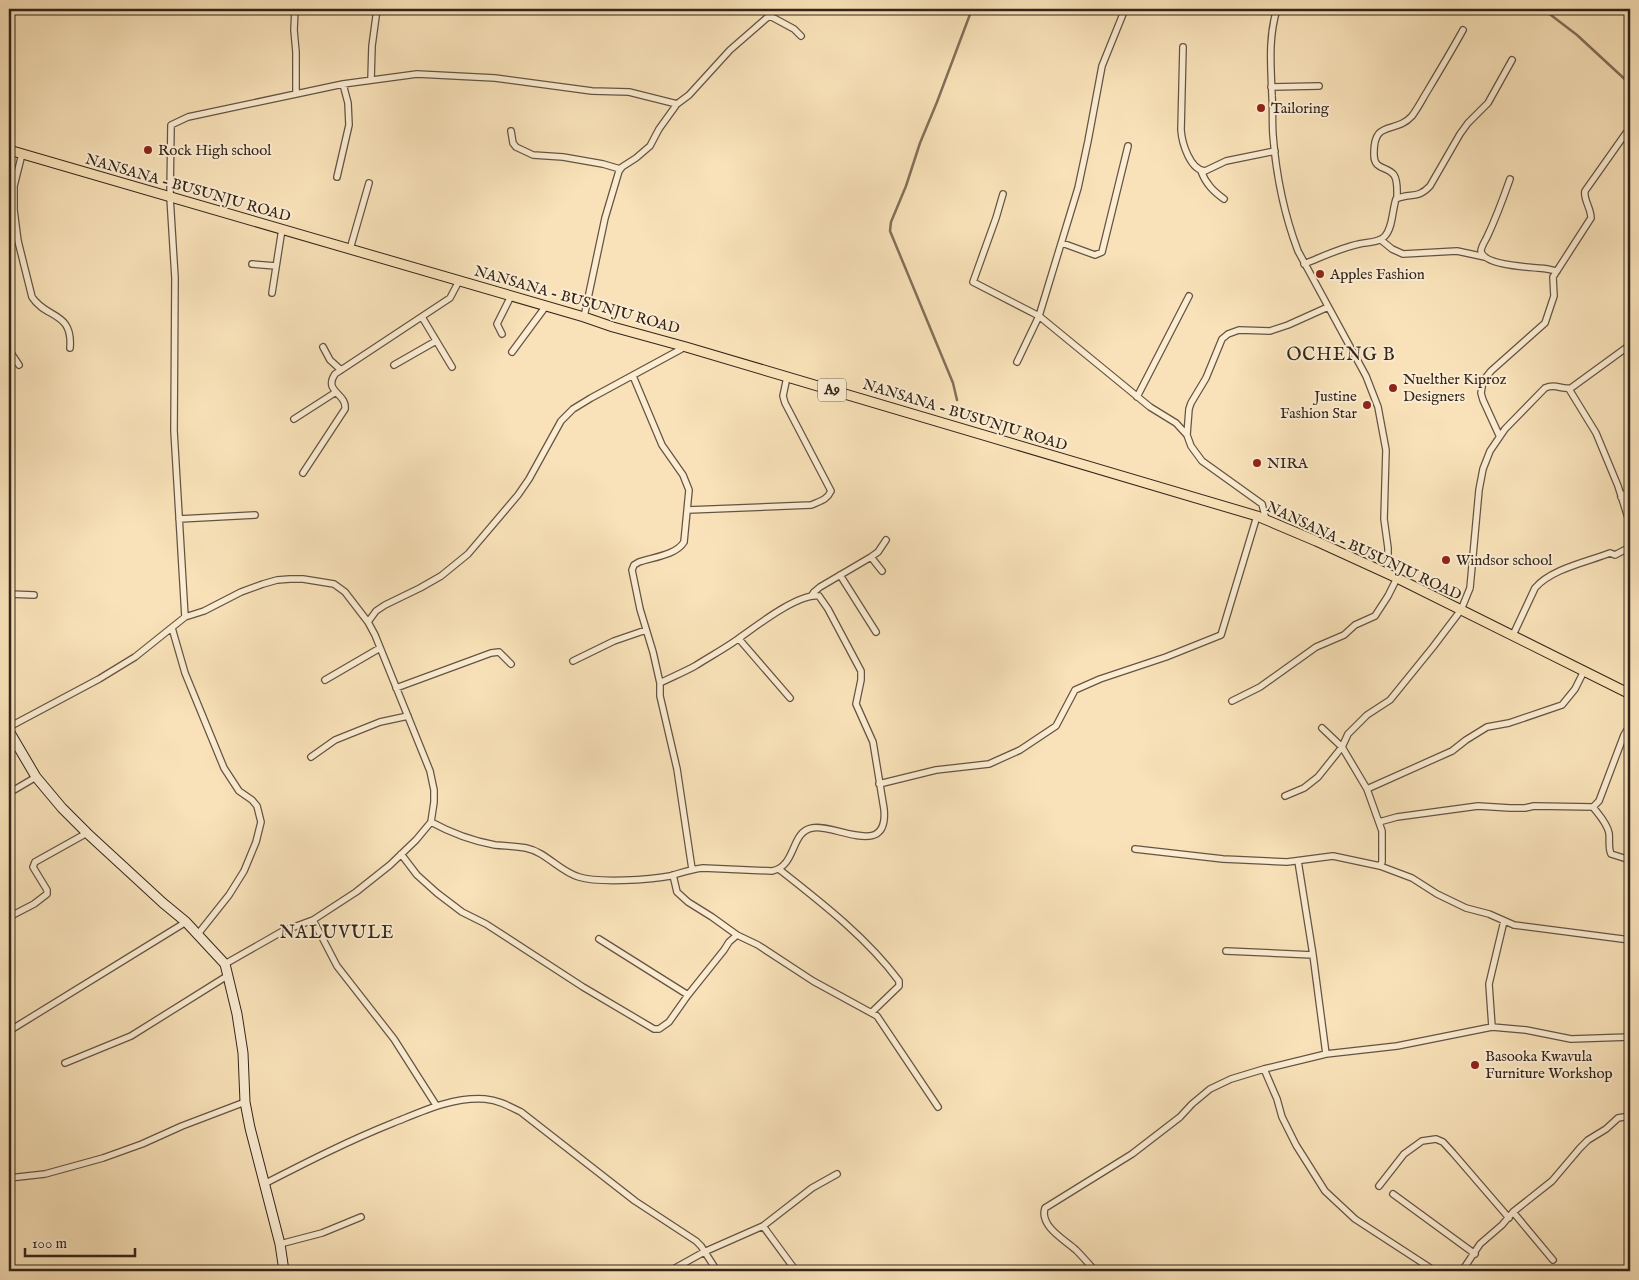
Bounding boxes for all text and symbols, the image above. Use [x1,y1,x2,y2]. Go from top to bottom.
place label: Tailoring [1271,99,1330,118]
marker: Tailoring [1255,102,1267,114]
place label: Rock High school [158,141,272,160]
marker: Rock High school [142,144,154,156]
street label: NANSANA - BUSUNJU ROAD [83,150,293,226]
street label: NANSANA - BUSUNJU ROAD [472,262,682,338]
place label: Apples Fashion [1329,265,1425,284]
marker: Apples Fashion [1314,268,1326,280]
district label: OCHENG B [1286,344,1396,367]
place label: Nuelther Kiproz Designers [1403,370,1507,406]
street label: NANSANA - BUSUNJU ROAD [860,375,1070,455]
road number: A9 [818,378,846,402]
marker: Nuelther Kiproz Designers [1387,382,1399,394]
place label: Justine Fashion Star [1280,387,1357,423]
marker: Justine Fashion Star [1361,399,1373,411]
place label: NIRA [1267,454,1309,473]
marker: NIRA [1251,457,1263,469]
street label: NANSANA - BUSUNJU ROAD [1263,497,1465,605]
place label: Windsor school [1456,551,1553,570]
marker: Windsor school [1440,554,1452,566]
district label: NALUVULE [279,922,395,945]
place label: Basooka Kwavula Furniture Workshop [1485,1047,1613,1083]
marker: Basooka Kwavula Furniture Workshop [1469,1059,1481,1071]
scale bar [25,1225,135,1257]
text: 100 m [32,1234,68,1253]

